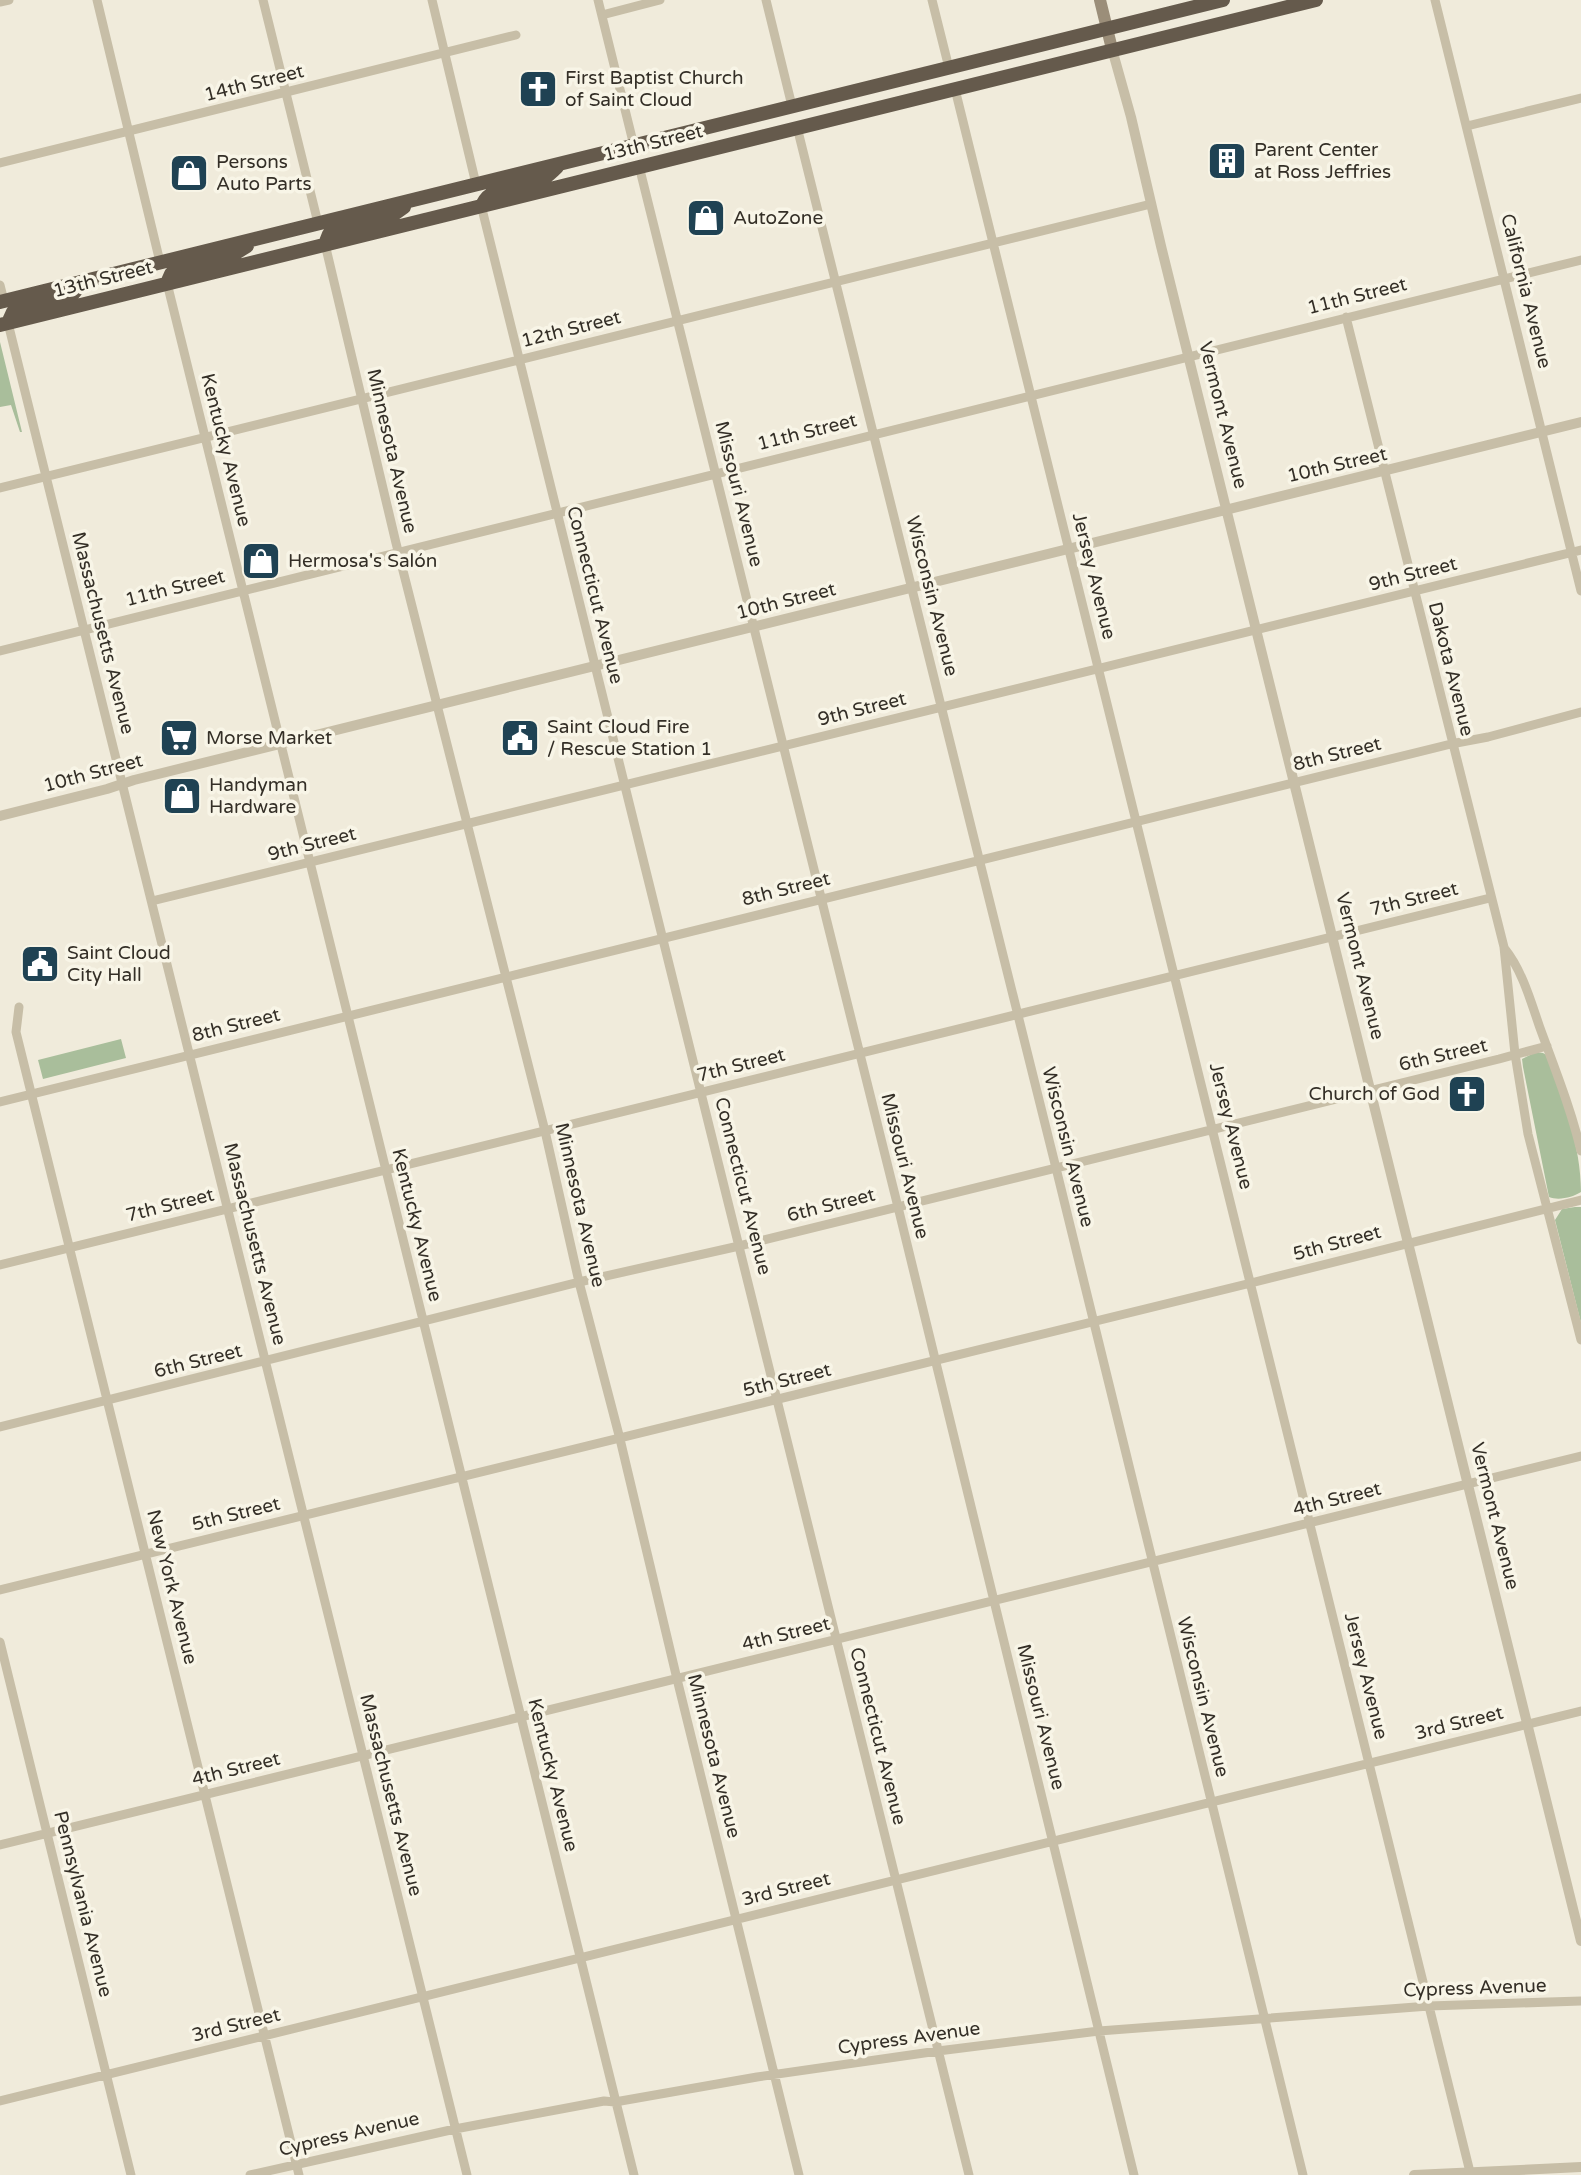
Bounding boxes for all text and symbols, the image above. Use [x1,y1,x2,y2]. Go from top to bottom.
street label: 14th Street [202,60,306,106]
place label: First Baptist Church of Saint Cloud [565,67,744,111]
church icon: First Baptist Church of Saint Cloud [517,68,559,110]
street label: 13th Street [601,120,705,166]
place label: Parent Center at Ross Jeffries [1254,139,1391,183]
building icon: Parent Center at Ross Jeffries [1206,140,1248,182]
place label: Persons Auto Parts [216,151,312,195]
shop icon: Persons Auto Parts [168,152,210,194]
shop icon: AutoZone [685,197,727,239]
place label: AutoZone [733,207,823,229]
street label: California Avenue [1496,211,1556,371]
street label: 13th Street [51,256,155,302]
street label: 11th Street [1305,273,1409,319]
street label: 12th Street [519,306,623,352]
street label: Vermont Avenue [1194,339,1252,491]
street label: Minnesota Avenue [362,367,422,535]
street label: Kentucky Avenue [196,371,256,529]
street label: 11th Street [755,409,859,455]
street label: Missouri Avenue [710,419,768,569]
street label: 10th Street [1285,443,1389,487]
street label: Connecticut Avenue [562,504,628,686]
street label: Jersey Avenue [1068,510,1120,642]
street label: Wisconsin Avenue [901,514,963,678]
street label: Massachusetts Avenue [67,530,139,736]
shop icon: Hermosa's Salón [240,540,282,582]
place label: Hermosa's Salón [288,550,437,572]
street label: 9th Street [1367,552,1459,596]
street label: 11th Street [123,565,227,611]
street label: 10th Street [734,578,838,624]
street label: Dakota Avenue [1424,600,1478,738]
street label: 9th Street [816,687,908,731]
place label: Saint Cloud Fire / Rescue Station 1 [547,716,712,760]
supermarket icon: Morse Market [158,717,200,759]
public building icon: Saint Cloud Fire / Rescue Station 1 [499,717,541,759]
place label: Morse Market [206,727,332,749]
street label: 8th Street [1291,732,1383,776]
street label: 10th Street [41,749,145,797]
place label: Handyman Hardware [209,774,307,818]
shop icon: Handyman Hardware [161,775,203,817]
street label: 9th Street [266,822,358,866]
street label: 8th Street [740,867,832,911]
street label: 7th Street [1368,877,1460,921]
street label: Vermont Avenue [1331,890,1389,1042]
place label: Saint Cloud City Hall [67,942,171,986]
public building icon: Saint Cloud City Hall [19,943,61,985]
street label: 8th Street [190,1003,282,1047]
street label: 6th Street [1397,1034,1489,1076]
street label: 7th Street [695,1043,787,1087]
street label: Jersey Avenue [1205,1060,1257,1192]
street label: Wisconsin Avenue [1037,1065,1099,1229]
church icon: Church of God [1446,1073,1488,1115]
place label: Church of God [1309,1083,1440,1105]
street label: Missouri Avenue [876,1091,934,1241]
street label: Connecticut Avenue [710,1095,776,1277]
street label: Minnesota Avenue [550,1121,610,1289]
street label: Massachusetts Avenue [219,1141,291,1347]
street label: Kentucky Avenue [387,1146,447,1304]
street label: 7th Street [124,1183,216,1227]
street label: 6th Street [785,1183,877,1227]
street label: 5th Street [1291,1221,1383,1265]
street label: 6th Street [152,1339,244,1383]
street label: 5th Street [741,1358,833,1402]
street label: Vermont Avenue [1466,1440,1524,1592]
street label: 4th Street [1291,1477,1383,1521]
street label: 5th Street [190,1492,282,1536]
street label: New York Avenue [142,1507,202,1667]
street label: Jersey Avenue [1340,1610,1392,1742]
street label: 4th Street [740,1612,832,1656]
street label: Wisconsin Avenue [1172,1615,1234,1779]
street label: Missouri Avenue [1012,1642,1070,1792]
street label: Connecticut Avenue [845,1645,911,1827]
street label: Minnesota Avenue [683,1672,745,1840]
street label: Massachusetts Avenue [355,1692,427,1898]
street label: Kentucky Avenue [523,1696,583,1854]
street label: 3rd Street [1413,1701,1505,1745]
street label: 4th Street [190,1747,282,1791]
street label: Pennsylvania Avenue [49,1809,117,1999]
street label: 3rd Street [740,1867,832,1911]
street label: Cypress Avenue [1403,1975,1547,2001]
street label: 3rd Street [190,2003,282,2047]
street label: Cypress Avenue [836,2017,982,2059]
street label: Cypress Avenue [277,2107,421,2161]

